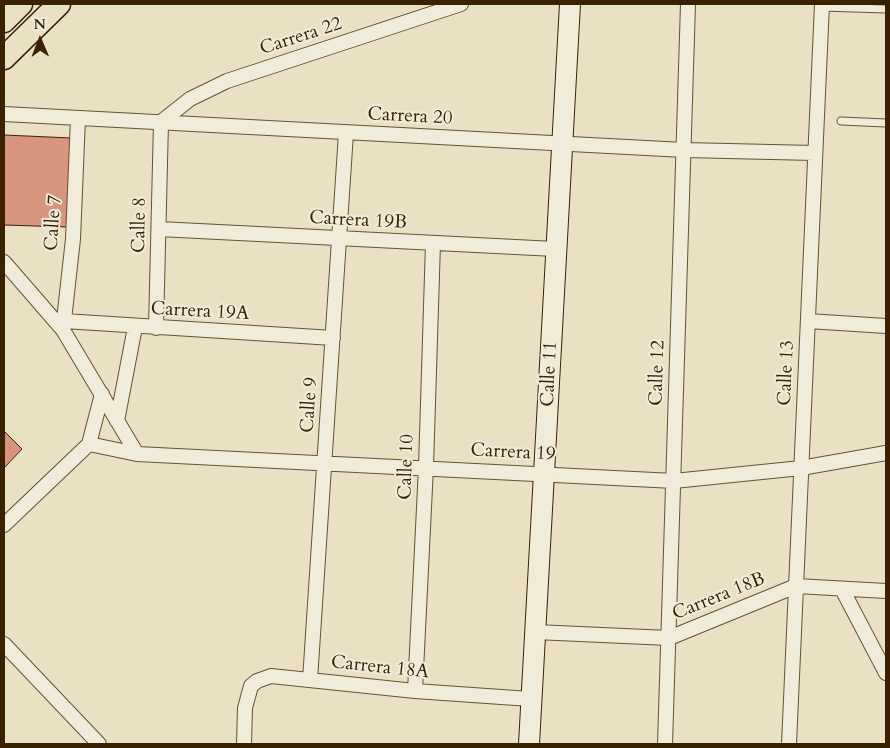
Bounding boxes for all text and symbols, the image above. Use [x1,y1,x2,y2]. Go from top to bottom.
street label: Carrera 22 [257,13,345,61]
north arrow [15,15,65,65]
text: N [33,15,46,34]
street label: Carrera 20 [367,103,453,131]
street label: Calle 7 [41,194,67,252]
street label: Calle 8 [128,197,152,253]
street label: Carrera 19B [309,207,407,235]
street label: Carrera 19A [150,298,250,326]
street label: Calle 12 [645,340,671,406]
street label: Calle 13 [774,340,800,406]
street label: Calle 11 [537,341,563,407]
street label: Calle 9 [297,376,323,434]
street label: Calle 10 [394,434,420,500]
street label: Carrera 19 [470,439,556,467]
street label: Carrera 18B [669,568,769,626]
street label: Carrera 18A [330,652,430,684]

